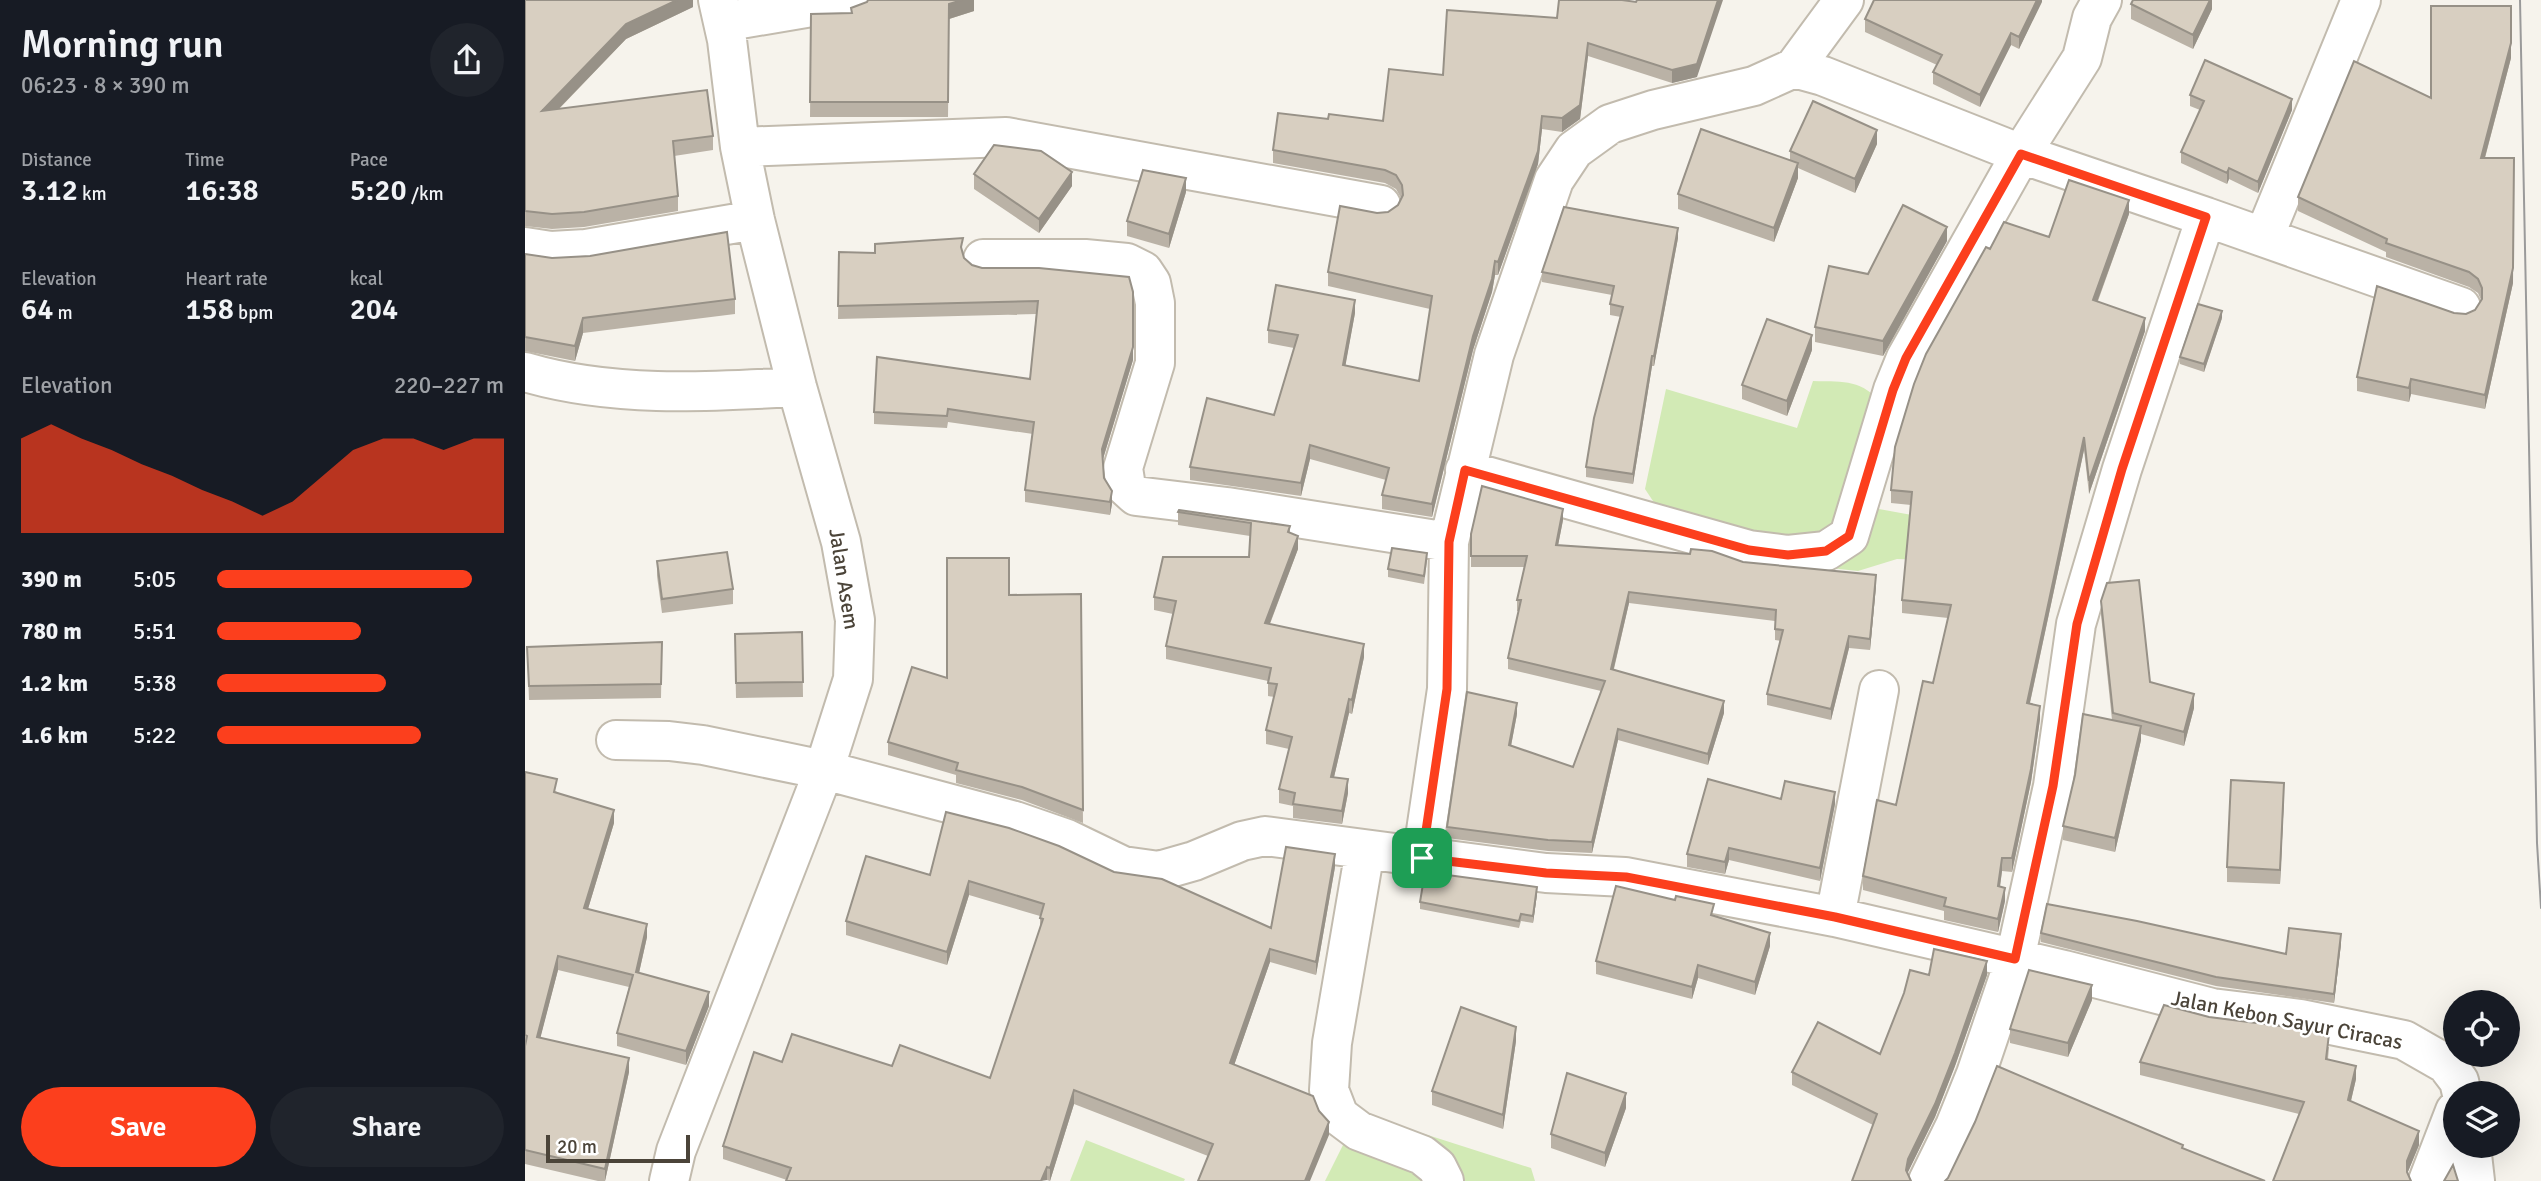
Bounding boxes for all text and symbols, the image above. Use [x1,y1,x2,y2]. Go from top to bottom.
text: Morning run [21,21,224,68]
button: share [430,23,504,97]
text: 06:23 · 8 × 390 m [21,71,190,100]
text: Distance [21,148,92,172]
text: Time [185,148,224,172]
text: Pace [350,148,388,172]
text: 3.12 [21,172,78,209]
text: 16:38 [185,172,259,209]
text: 5:20 [350,172,407,209]
text: km [78,182,107,206]
text: /km [407,182,444,206]
text: Elevation [21,267,97,291]
text: Heart rate [185,267,268,291]
text: kcal [350,267,383,291]
text: 64 [21,291,53,328]
text: 158 [185,291,234,328]
text: 204 [350,291,398,328]
text: m [53,301,73,325]
text: bpm [234,301,273,325]
text: Elevation [21,371,113,400]
text: 220–227 m [394,371,504,400]
street label: Jalan Asem [823,527,865,631]
text: 390 m [21,565,82,594]
text: 5:05 [133,565,176,594]
text: 780 m [21,617,82,646]
text: 5:51 [133,617,176,646]
text: 1.2 km [21,669,88,698]
text: 5:38 [133,669,176,698]
text: 1.6 km [21,721,88,750]
text: 5:22 [133,721,176,750]
pin [1392,828,1452,888]
icon: arrive [1403,839,1441,877]
street label: Jalan Kebon Sayur Ciracas [2169,985,2405,1055]
map controls [2443,990,2520,1158]
button: locate [2443,990,2520,1067]
button: layers [2443,1081,2520,1158]
button: Save [21,1087,256,1167]
button: Share [270,1087,504,1167]
scale bar [546,1132,689,1164]
text: 20 m [557,1135,597,1159]

